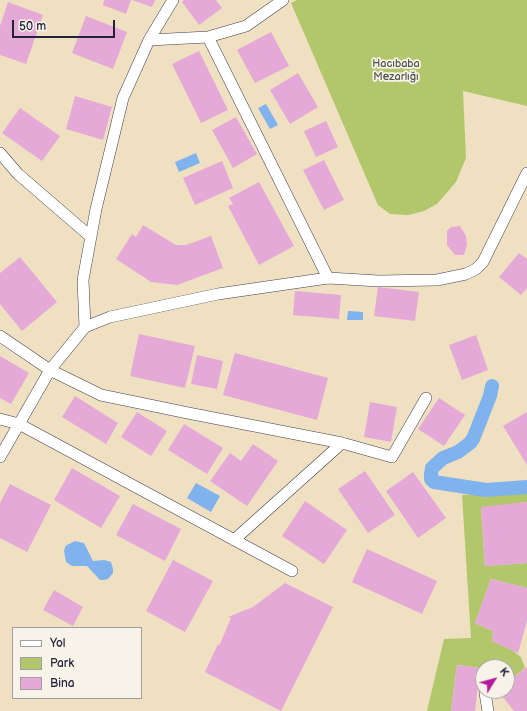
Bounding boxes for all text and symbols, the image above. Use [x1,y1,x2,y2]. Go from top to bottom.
scale bar [14,12,117,38]
text: 50 m [19,19,46,34]
park label: Hacıbaba Mezarlığı [372,57,420,83]
legend [12,627,142,699]
text: Yol [50,636,65,651]
text: Park [50,656,74,671]
north arrow [475,659,515,699]
text: K [497,665,512,679]
text: Bina [50,676,75,691]

